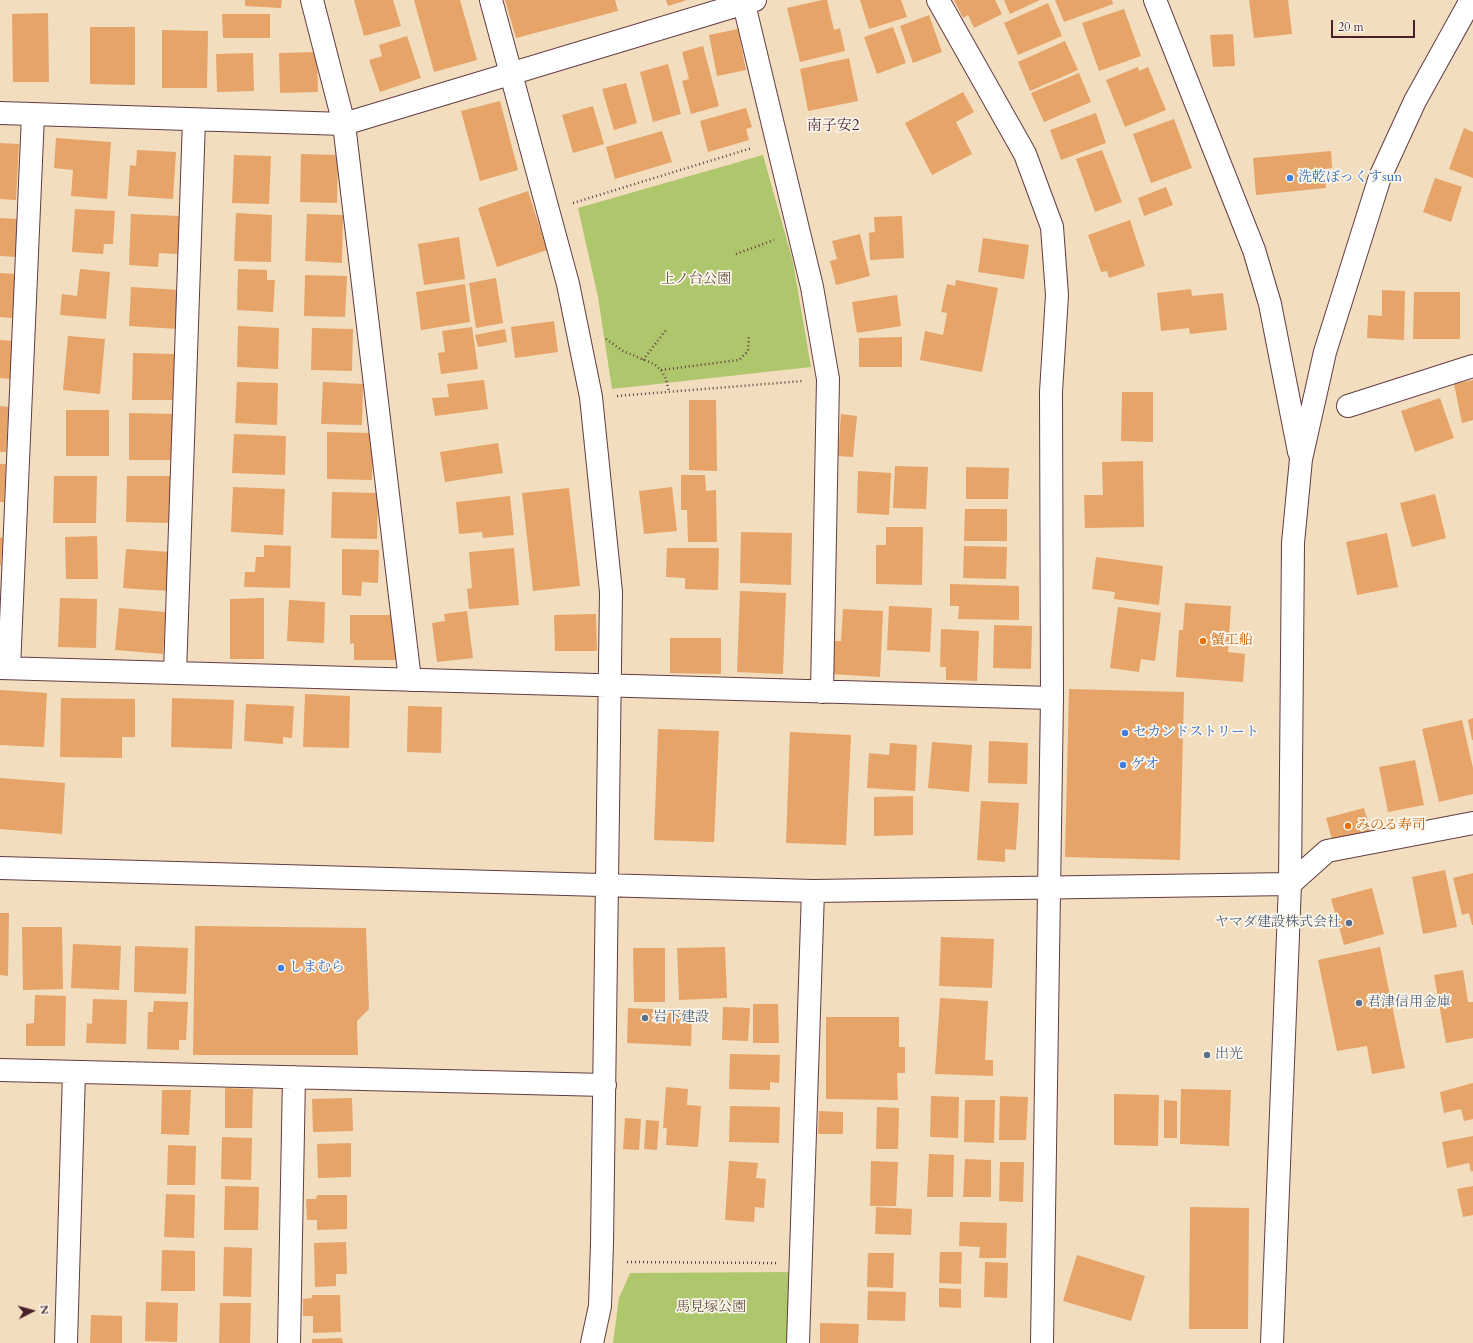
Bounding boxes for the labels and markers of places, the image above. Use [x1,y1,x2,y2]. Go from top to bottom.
place label: 洗乾ぼっくすsun [1298,170,1402,186]
marker: 洗乾ぼっくすsun [1285,173,1295,183]
place label: 蟹工船 [1211,633,1253,649]
marker: 蟹工船 [1198,636,1208,646]
place label: セカンドストリート [1133,725,1259,741]
marker: セカンドストリート [1120,728,1130,738]
place label: ゲオ [1131,757,1159,773]
marker: ゲオ [1118,760,1128,770]
place label: みのる寿司 [1356,818,1426,834]
marker: みのる寿司 [1343,821,1353,831]
place label: ヤマダ建設株式会社 [1215,915,1341,931]
marker: ヤマダ建設株式会社 [1344,918,1354,928]
place label: しまむら [289,960,345,976]
marker: しまむら [276,963,286,973]
place label: 君津信用金庫 [1367,995,1451,1011]
marker: 君津信用金庫 [1354,998,1364,1008]
place label: 岩下建設 [653,1010,709,1026]
marker: 岩下建設 [640,1013,650,1023]
place label: 出光 [1215,1047,1243,1063]
marker: 出光 [1202,1050,1212,1060]

